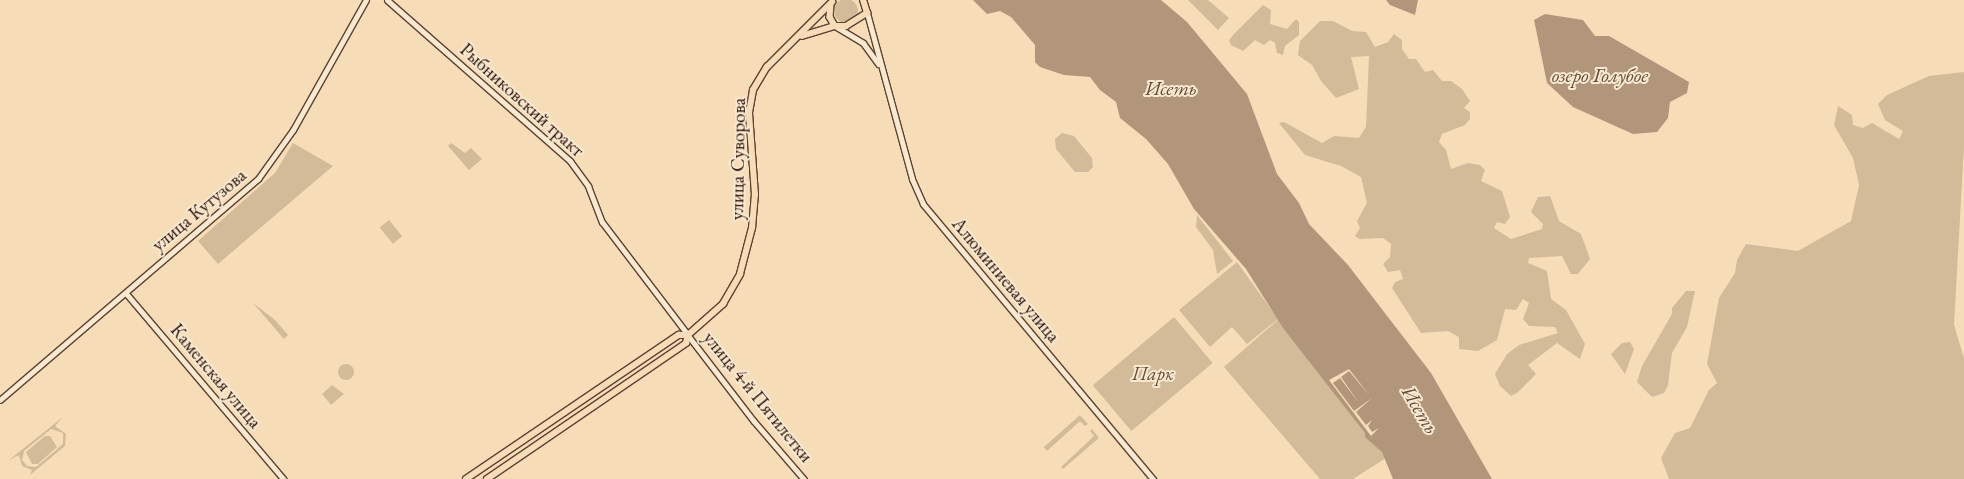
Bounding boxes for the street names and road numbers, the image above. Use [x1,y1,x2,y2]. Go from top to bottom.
street label: Рыбниковский тракт [455,38,589,162]
street label: улица Суворова [726,98,750,220]
street label: улица Кутузова [147,164,251,256]
street label: Алюминиевая улица [947,213,1065,347]
street label: Каменская улица [166,319,266,433]
street label: улица 4-й Пятилетки [698,327,818,467]

